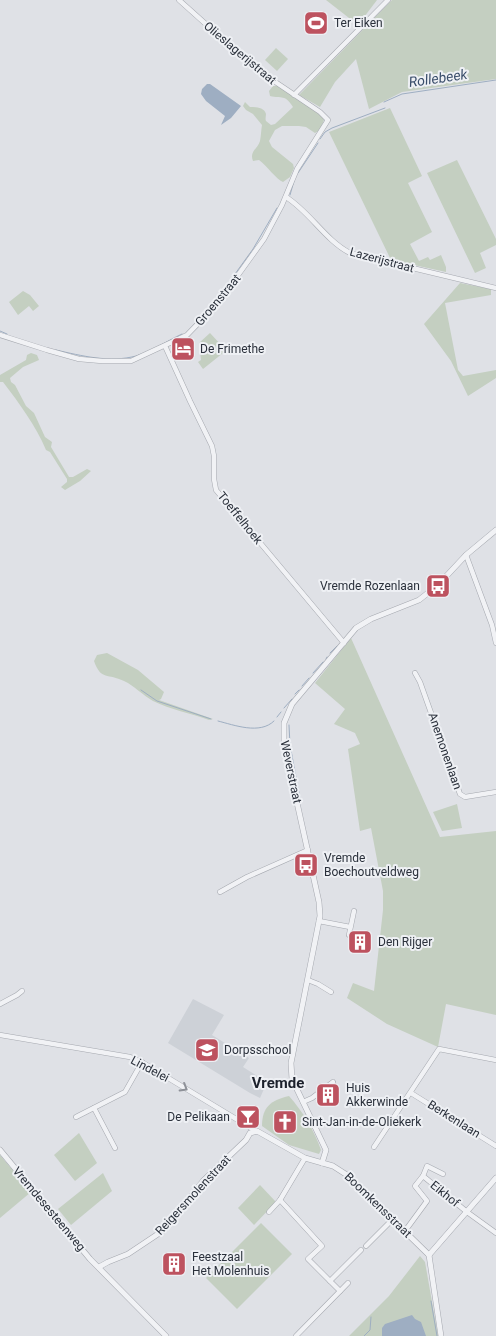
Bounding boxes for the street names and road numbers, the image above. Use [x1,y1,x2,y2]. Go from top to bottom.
street label: Olieslagerijstraat [201,19,279,87]
street label: Lazerijstraat [348,245,416,275]
street label: Groenstraat [192,271,244,329]
street label: Toeffelhoek [215,489,266,548]
street label: Anemonenlaan [425,711,465,791]
street label: Weverstraat [278,739,304,805]
street label: Lindelei [128,1053,172,1085]
street label: Berkenlaan [425,1097,483,1141]
street label: Reigersmolenstraat [152,1152,234,1238]
street label: Vremdesesteenweg [10,1164,88,1254]
street label: Boomkensstraat [342,1169,414,1241]
street label: Eikhof [428,1178,463,1210]

